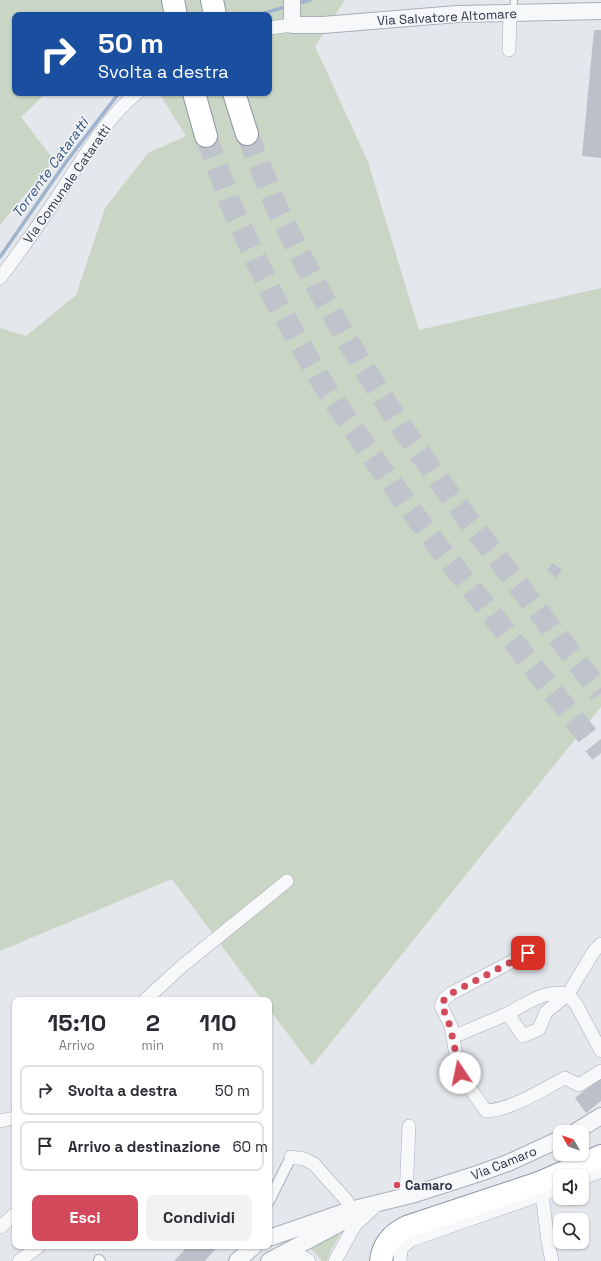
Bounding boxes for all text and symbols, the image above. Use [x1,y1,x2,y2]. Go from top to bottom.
street label: Via Salvatore Altomare [377,5,517,29]
text: 50 m [98,25,164,61]
icon: right [32,28,84,80]
text: Svolta a destra [98,60,229,83]
water label: Torrente Cataratti [8,113,93,221]
street label: Via Comunale Cataratti [19,121,115,247]
pin [511,936,545,970]
icon: arrive [517,942,539,964]
text: 15:10 [47,1007,106,1038]
text: 2 [146,1007,160,1038]
text: 110 [199,1007,237,1038]
text: Arrivo [59,1037,95,1054]
text: min [142,1037,164,1054]
text: m [212,1037,224,1054]
position arrow [439,1052,481,1094]
icon: right [34,1079,56,1101]
text: Svolta a destra [68,1081,177,1100]
text: 50 m [215,1081,250,1100]
north arrow [553,1125,589,1161]
map controls [553,1125,589,1249]
icon: arrive [34,1135,56,1157]
text: Arrivo a destinazione [68,1137,220,1156]
text: 60 m [232,1137,268,1156]
street label: Via Camaro [469,1142,539,1184]
button: sound [553,1169,589,1205]
place label: Camaro [405,1177,452,1194]
marker: Camaro [392,1180,402,1190]
button: Esci [32,1195,138,1241]
button: Condividi [146,1195,252,1241]
button: search [553,1213,589,1249]

